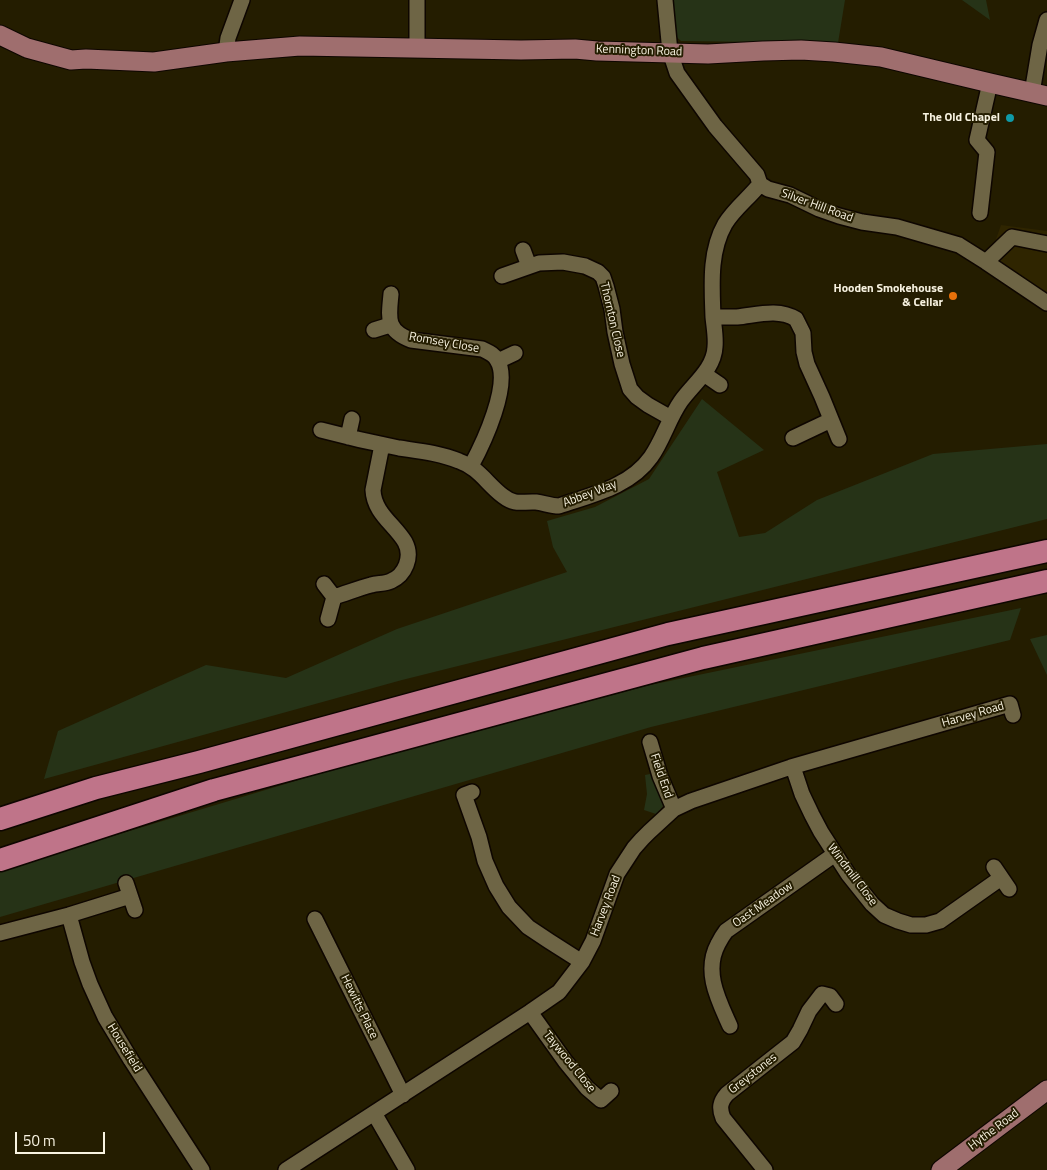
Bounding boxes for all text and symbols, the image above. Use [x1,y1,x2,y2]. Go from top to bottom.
street label: Kennington Road [596,42,682,60]
place label: The Old Chapel [923,111,1000,125]
marker: The Old Chapel [1004,112,1016,124]
street label: Silver Hill Road [779,186,855,226]
street label: Thornton Close [596,281,628,359]
place label: Hooden Smokehouse & Cellar [834,282,943,310]
marker: Hooden Smokehouse & Cellar [947,290,959,302]
street label: Romsey Close [408,330,480,356]
street label: Abbey Way [561,477,619,511]
street label: Harvey Road [940,699,1006,731]
street label: Field End [647,752,675,800]
street label: Windmill Close [824,841,880,909]
street label: Harvey Road [588,873,624,939]
street label: Oast Meadow [730,879,796,931]
street label: Hewitts Place [337,973,381,1041]
street label: Housefield [104,1021,144,1075]
street label: Taywood Close [540,1028,598,1096]
street label: Greystones [726,1051,780,1097]
street label: Hythe Road [966,1106,1022,1154]
scale bar [18,1122,108,1154]
text: 50 m [23,1129,56,1152]

